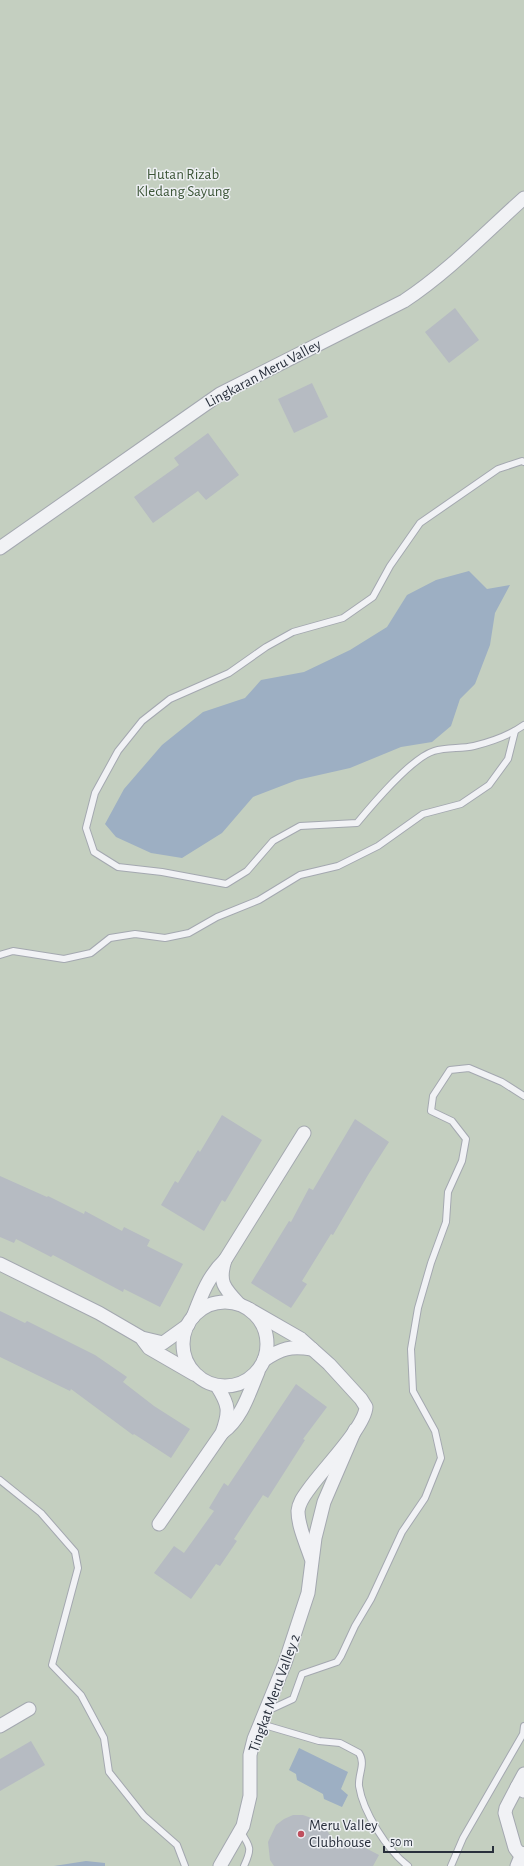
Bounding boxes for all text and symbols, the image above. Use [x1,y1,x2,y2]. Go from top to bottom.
park label: Hutan Rizab Kledang Sayung [136,167,230,199]
street label: Lingkaran Meru Valley [203,336,324,410]
street label: Tingkat Meru Valley 2 [246,1632,303,1754]
place label: Meru Valley Clubhouse [309,1818,378,1850]
scale bar [384,1828,493,1854]
marker: Meru Valley Clubhouse [296,1829,306,1839]
text: 50 m [390,1836,413,1848]

